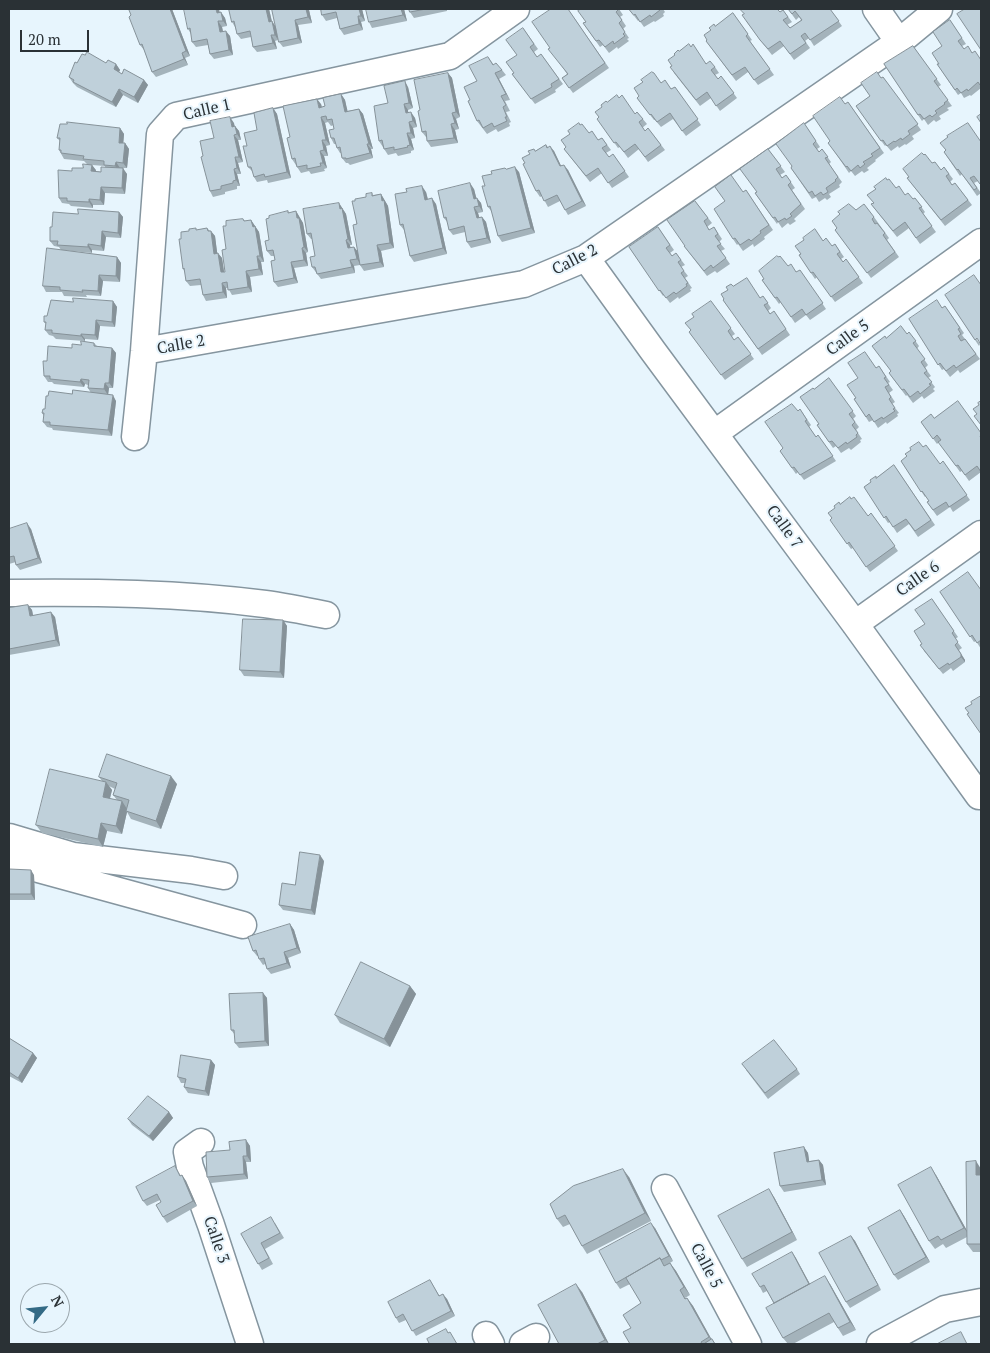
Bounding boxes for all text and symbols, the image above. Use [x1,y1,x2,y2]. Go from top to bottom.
scale bar [22,20,91,52]
text: 20 m [28,29,61,49]
street label: Calle 1 [181,95,233,125]
street label: Calle 2 [549,240,601,280]
street label: Calle 5 [823,316,873,360]
street label: Calle 2 [155,331,207,359]
street label: Calle 7 [762,502,806,552]
street label: Calle 6 [893,557,943,601]
street label: Calle 3 [199,1214,233,1266]
street label: Calle 5 [686,1240,726,1292]
north arrow [20,1283,70,1333]
text: N [47,1292,69,1310]

